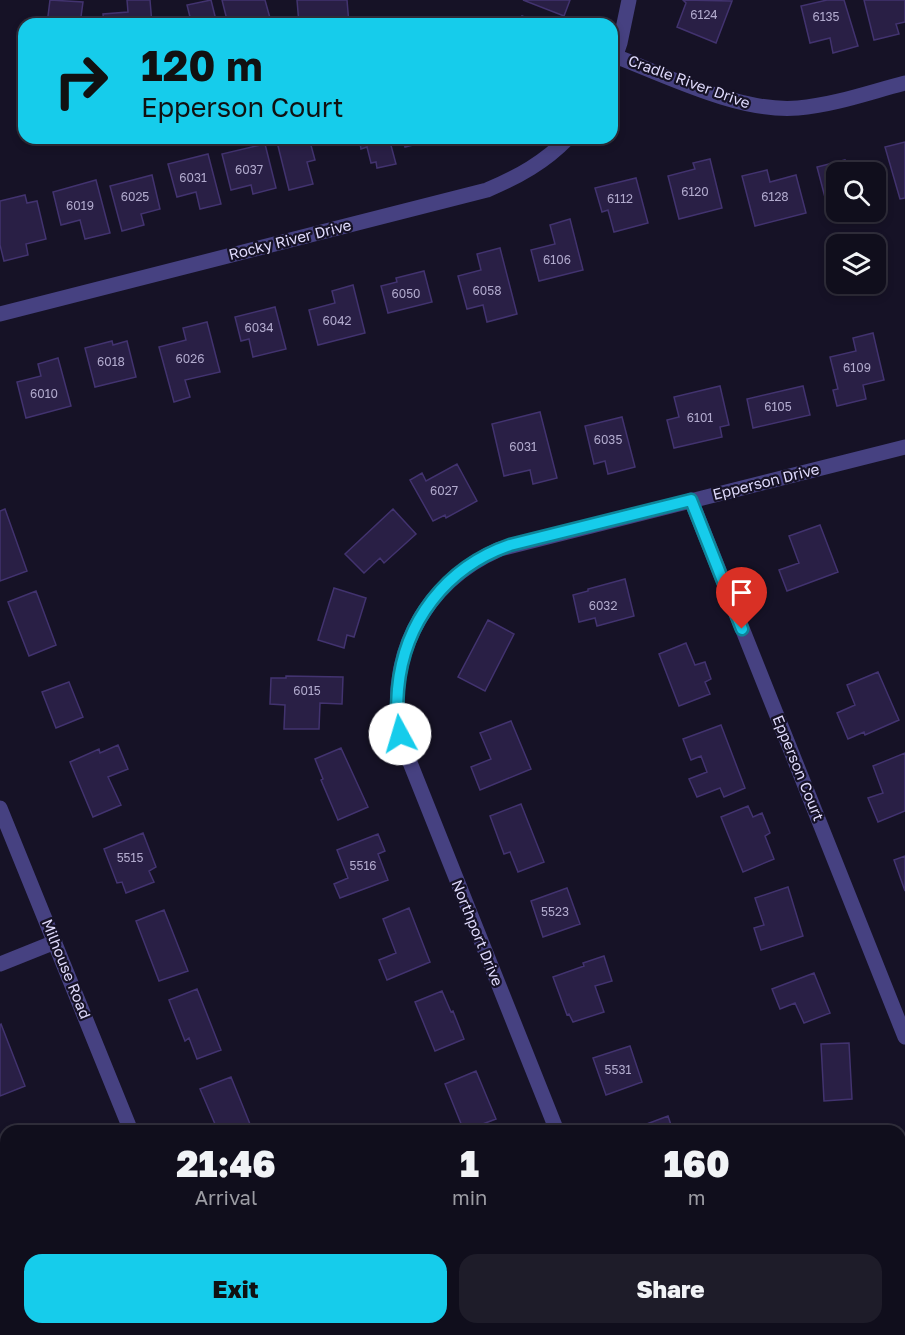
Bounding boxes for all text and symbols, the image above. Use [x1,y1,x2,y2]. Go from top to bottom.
house number: 6124 [690,7,718,22]
house number: 6135 [812,9,840,24]
text: 120 m [141,40,263,90]
icon: right [42,42,120,120]
street label: Cradle River Drive [626,51,753,112]
text: Epperson Court [141,91,344,123]
house number: 6037 [235,162,263,177]
map controls [826,162,886,294]
button: search [826,162,886,222]
house number: 6031 [179,170,207,185]
house number: 6120 [681,184,709,199]
house number: 6025 [121,189,149,204]
house number: 6128 [761,189,789,204]
house number: 6112 [607,191,633,206]
house number: 6019 [66,198,94,213]
street label: Rocky River Drive [227,215,353,263]
button: layers [826,234,886,294]
house number: 6106 [543,252,571,267]
house number: 6058 [473,283,501,298]
house number: 6050 [391,286,421,301]
house number: 6042 [323,313,352,328]
house number: 6034 [244,320,274,335]
house number: 6026 [176,351,204,366]
house number: 6018 [97,354,125,369]
house number: 6109 [843,360,871,375]
house number: 6010 [30,386,58,401]
house number: 6105 [764,399,792,414]
house number: 6101 [687,410,713,425]
house number: 6035 [594,432,622,447]
house number: 6031 [509,439,537,454]
street label: Epperson Drive [711,459,821,503]
house number: 6027 [430,483,458,498]
pin [716,567,767,629]
icon: arrive [725,576,758,609]
house number: 6032 [589,598,617,613]
house number: 6015 [293,683,321,698]
position arrow [368,702,432,766]
street label: Epperson Court [770,712,828,823]
house number: 5515 [117,850,143,865]
house number: 5516 [349,858,377,873]
street label: Northport Drive [448,877,508,989]
house number: 5523 [541,904,569,919]
street label: Milhouse Road [39,916,95,1021]
house number: 5531 [605,1062,632,1077]
text: 21:46 [176,1142,276,1185]
text: 1 [460,1142,479,1185]
text: 160 [664,1142,730,1185]
text: Arrival [195,1185,257,1209]
text: min [452,1185,487,1209]
text: m [688,1185,705,1209]
button: Exit [24,1254,447,1323]
button: Share [459,1254,882,1323]

